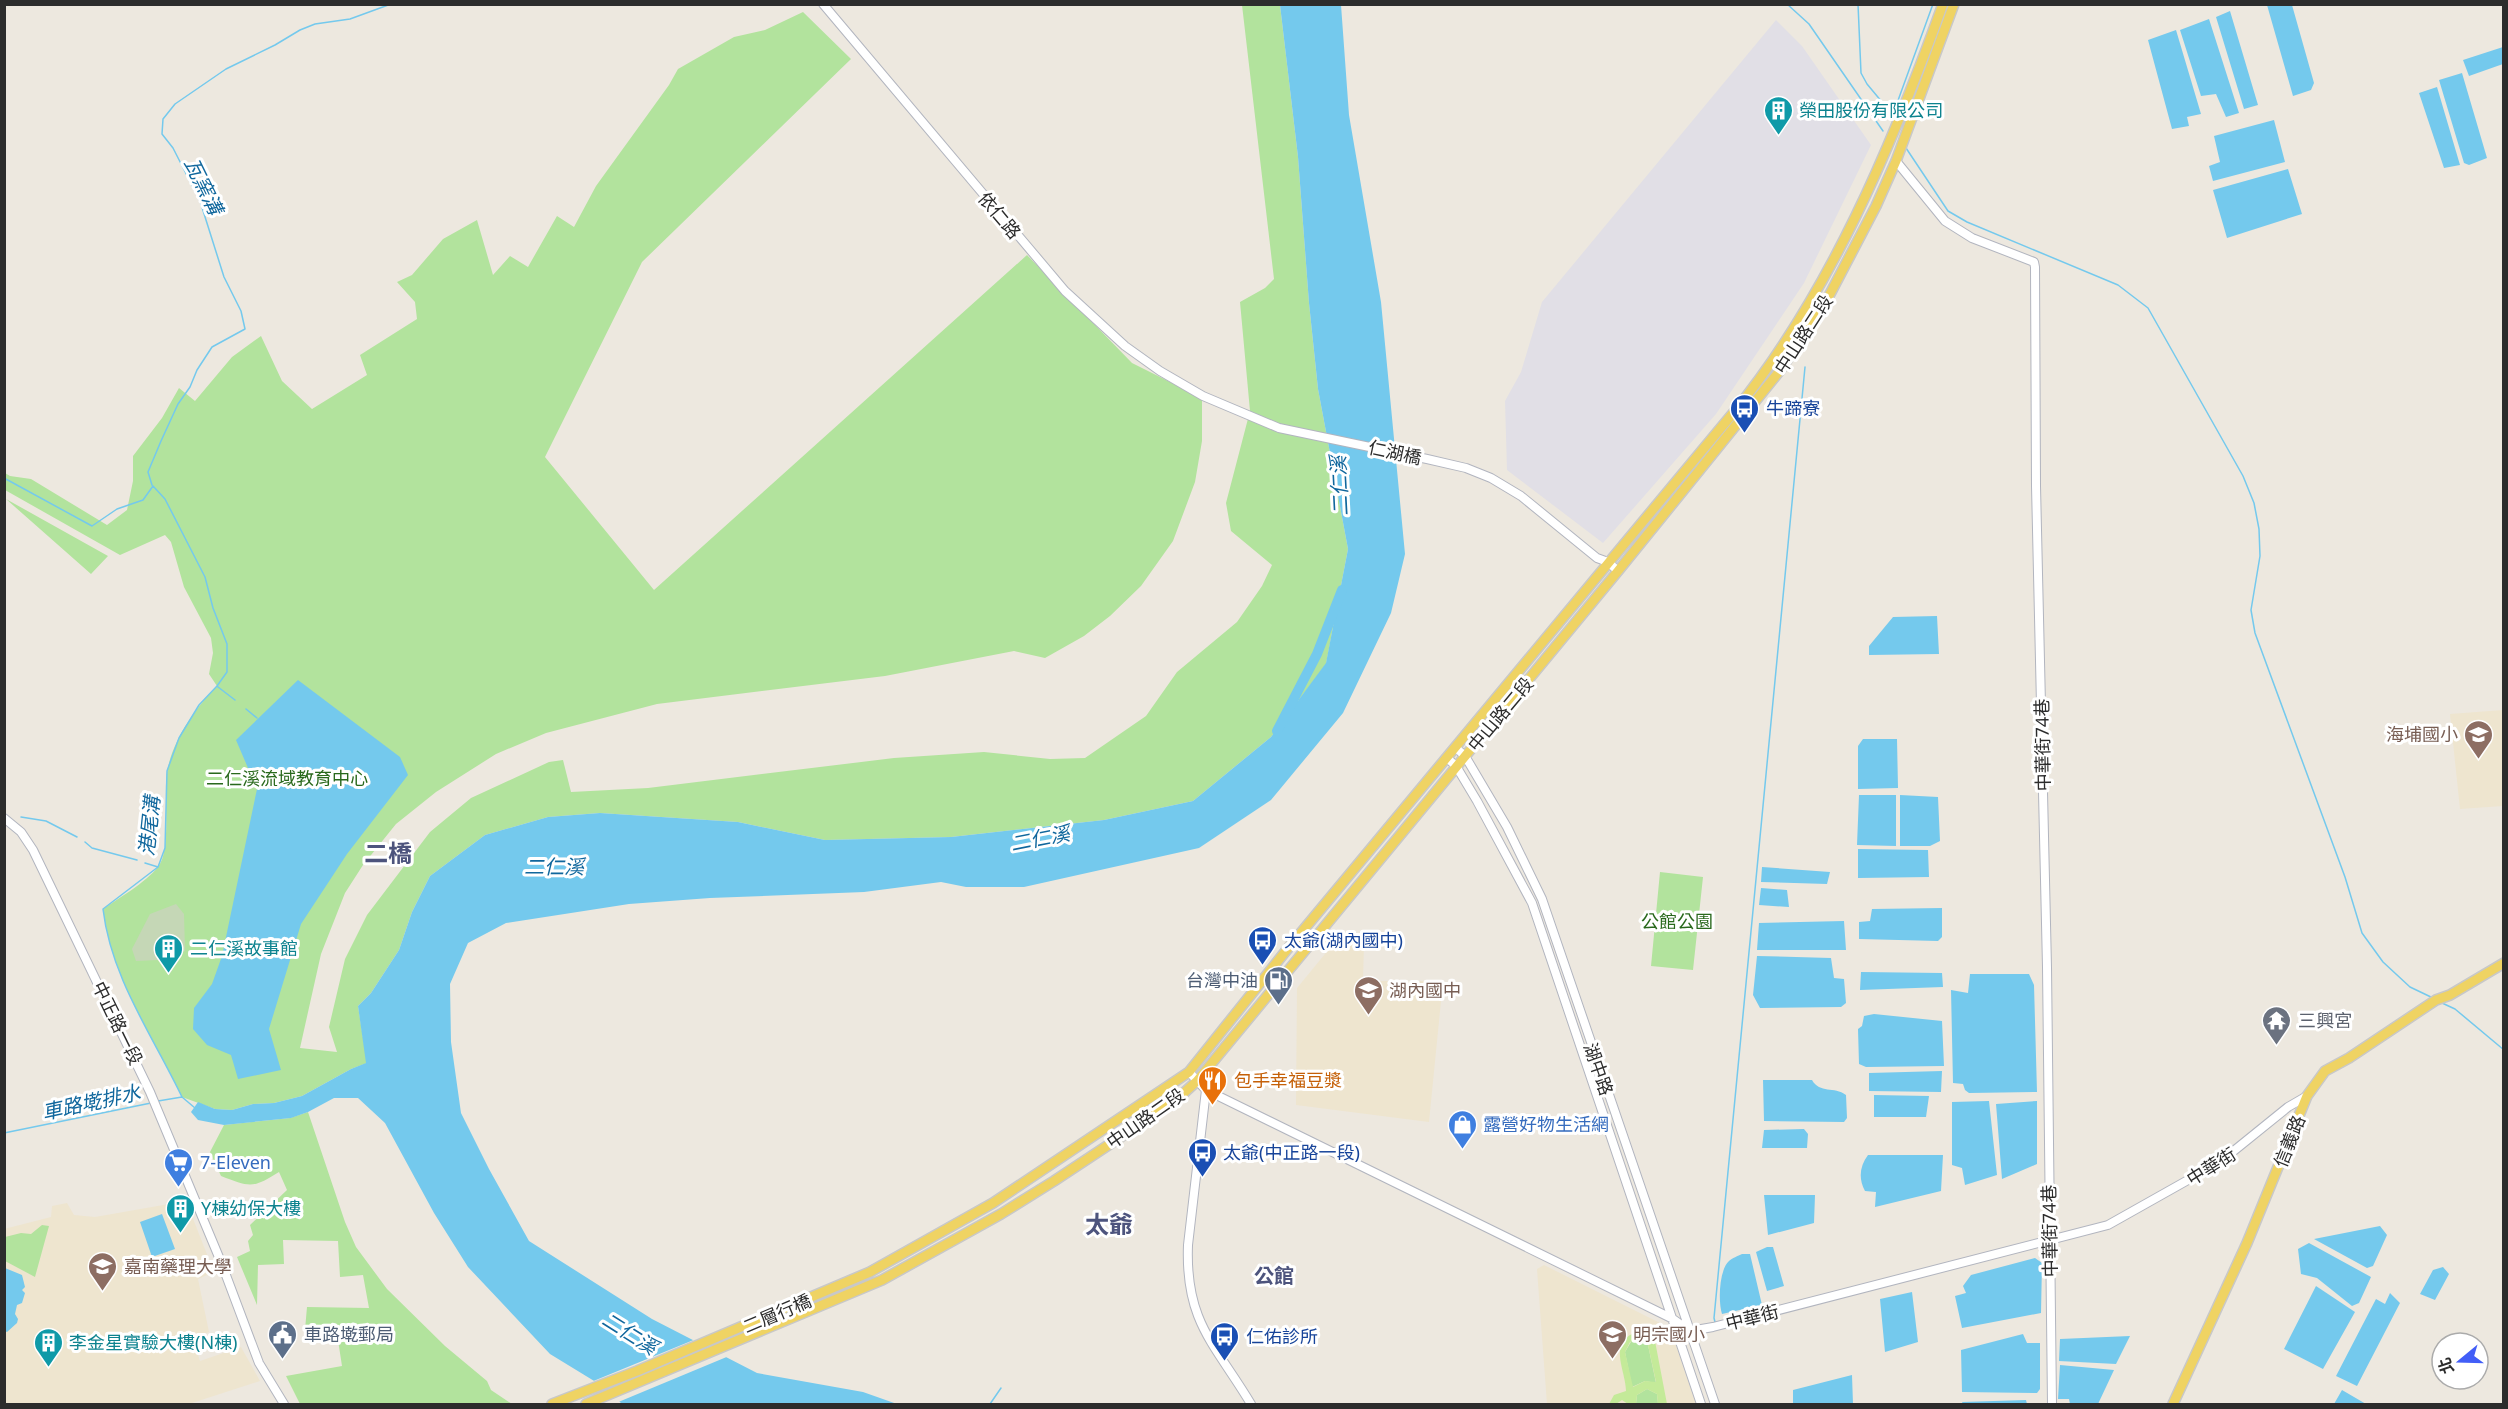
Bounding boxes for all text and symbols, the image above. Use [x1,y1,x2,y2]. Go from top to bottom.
building icon: 榮田股份有限公司 [1762,94,1794,136]
place label: 榮田股份有限公司 [1799,98,1943,122]
water label: 瓦窯溝 [179,153,231,222]
street label: 依仁路 [973,187,1027,243]
street label: 中山路二段 [1768,290,1838,378]
bus stop icon: 牛蹄寮 [1729,392,1761,434]
place label: 牛蹄寮 [1766,396,1820,420]
street label: 仁湖橋 [1366,435,1424,469]
water label: 二仁溪 [1324,452,1354,517]
street label: 中山路二段 [1462,672,1538,756]
street label: 中華街74巷 [2029,699,2055,791]
school or university icon: 海埔國小 [2463,718,2495,760]
place label: 海埔國小 [2386,722,2458,746]
park label: 二仁溪流域教育中心 [206,766,368,790]
water label: 港尾溝 [132,792,166,857]
water label: 二仁溪 [1008,818,1075,857]
district label: 二橋 [364,836,412,869]
water label: 二仁溪 [524,853,587,880]
park label: 公館公園 [1641,909,1713,933]
bus stop icon: 太爺(湖內國中) [1247,924,1279,966]
place label: 太爺(湖內國中) [1284,928,1403,952]
building icon: 二仁溪故事館 [153,932,185,974]
place label: 二仁溪故事館 [190,936,298,960]
fuel station icon: 台灣中油 [1263,964,1295,1006]
place label: 台灣中油 [1186,968,1258,992]
school or university icon: 湖內國中 [1352,974,1384,1016]
street label: 中正路一段 [87,977,149,1069]
place label: 湖內國中 [1389,978,1461,1002]
temple icon: 三興宮 [2261,1004,2293,1046]
place label: 三興宮 [2298,1008,2352,1032]
street label: 湖中路 [1579,1040,1619,1098]
restaurant icon: 包手幸福豆漿 [1197,1064,1229,1106]
place label: 包手幸福豆漿 [1234,1068,1342,1092]
water label: 車路墘排水 [39,1078,144,1126]
street label: 中山路二段 [1101,1082,1189,1154]
shop icon: 露營好物生活網 [1446,1108,1478,1150]
street label: 信義路 [2268,1111,2310,1171]
place label: 露營好物生活網 [1483,1112,1609,1136]
bus stop icon: 太爺(中正路一段) [1186,1136,1218,1178]
place label: 太爺(中正路一段) [1223,1140,1360,1164]
street label: 中華街 [2182,1142,2240,1190]
supermarket icon: 7-Eleven [163,1146,195,1188]
place label: 7-Eleven [200,1150,271,1174]
street label: 中華街74巷 [2036,1185,2062,1277]
building icon: Y棟幼保大樓 [164,1192,196,1234]
place label: Y棟幼保大樓 [201,1196,301,1220]
district label: 太爺 [1085,1207,1133,1240]
school or university icon: 嘉南藥理大學 [87,1250,119,1292]
place label: 嘉南藥理大學 [124,1254,232,1278]
district label: 公館 [1254,1262,1294,1289]
street label: 二層行橋 [739,1288,815,1338]
street label: 中華街 [1723,1299,1781,1335]
water label: 二仁溪 [597,1306,665,1362]
public building icon: 車路墘郵局 [267,1318,299,1360]
school or university icon: 明宗國小 [1596,1318,1628,1360]
bus stop icon: 仁佑診所 [1209,1320,1241,1362]
place label: 車路墘郵局 [304,1322,394,1346]
place label: 明宗國小 [1633,1322,1705,1346]
place label: 仁佑診所 [1246,1324,1318,1348]
building icon: 李金星實驗大樓(N棟) [32,1326,64,1368]
place label: 李金星實驗大樓(N棟) [69,1330,237,1354]
north arrow [2430,1331,2490,1391]
text: 北 [2433,1355,2459,1377]

